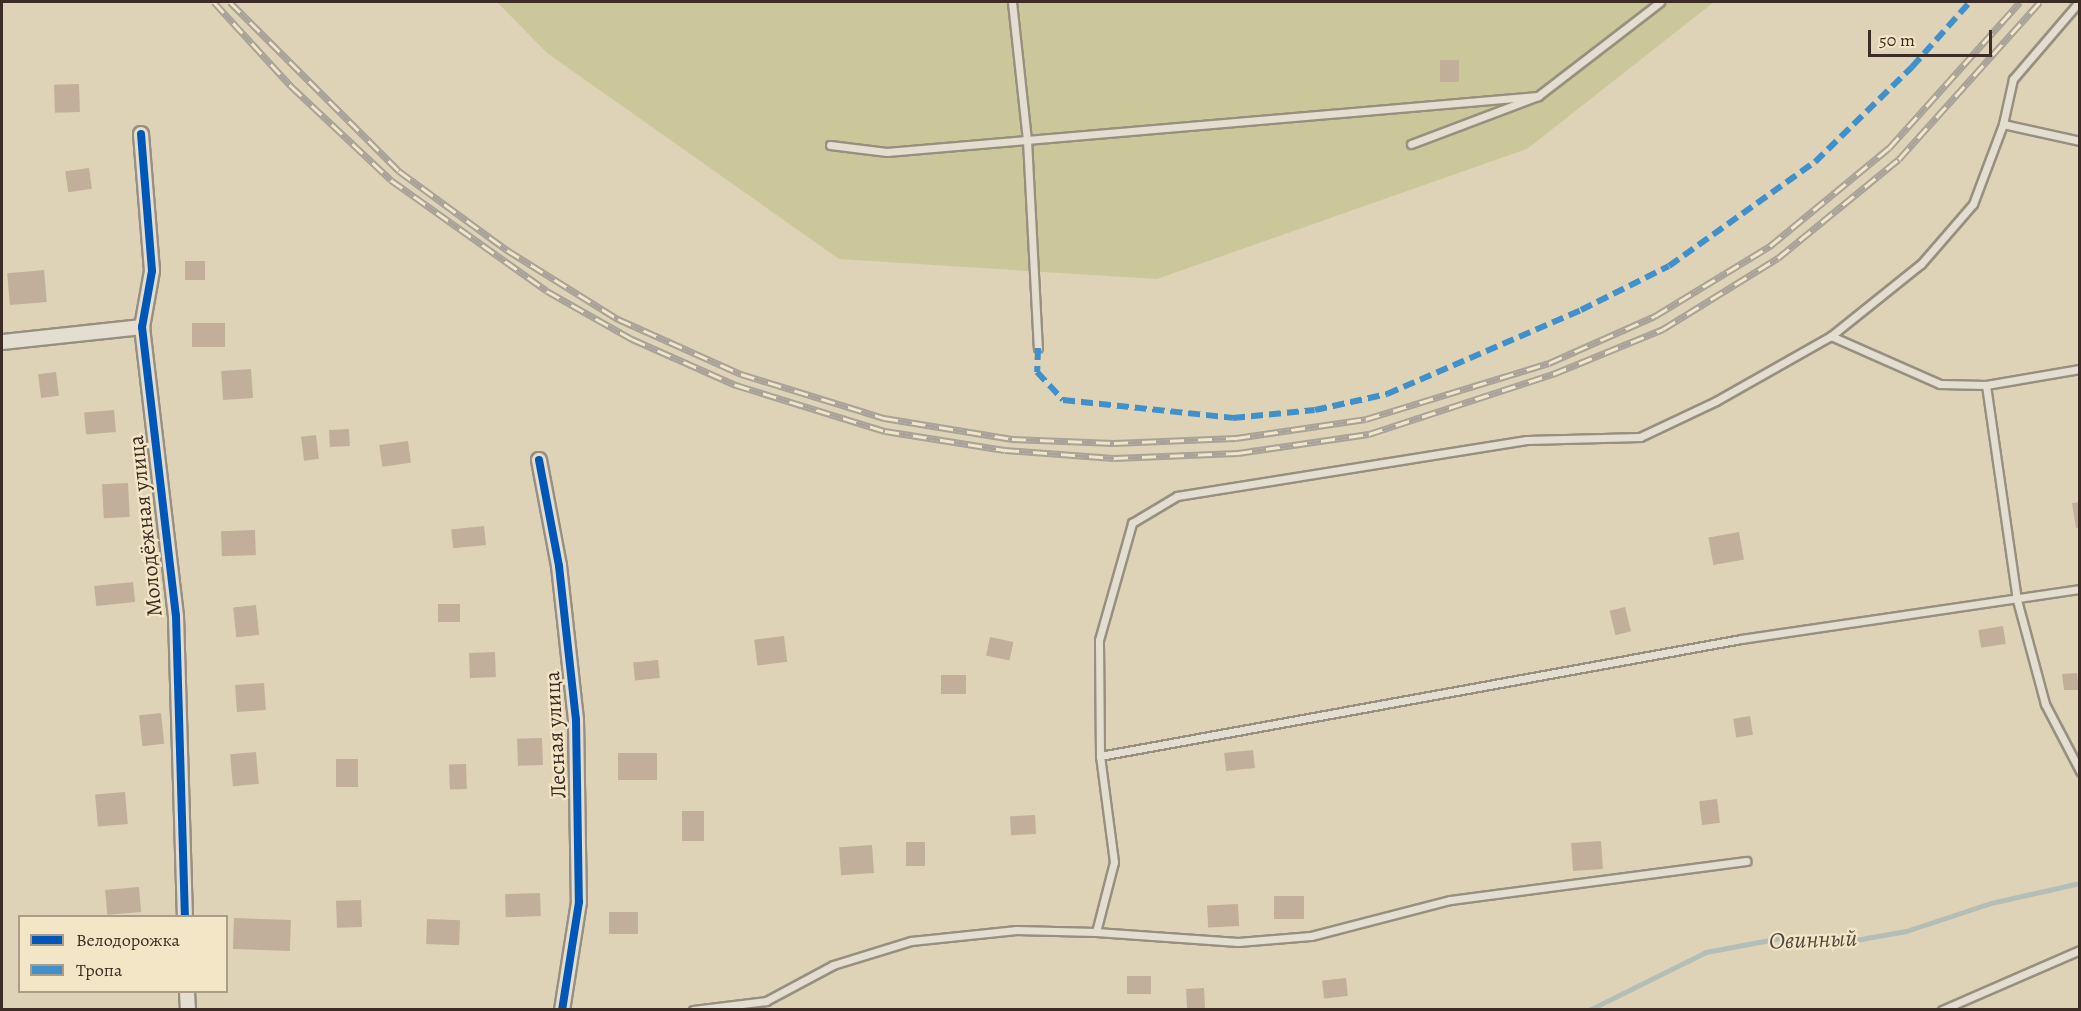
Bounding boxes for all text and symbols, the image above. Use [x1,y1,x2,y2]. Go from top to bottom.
scale bar [1871,18,1996,56]
text: 50 m [1879,28,1915,52]
street label: Молодёжная улица [123,434,169,618]
street label: Лесная улица [539,671,573,799]
legend [18,915,228,993]
water label: Овинный [1768,924,1858,956]
text: Велодорожка [76,928,180,952]
text: Тропа [76,958,122,982]

